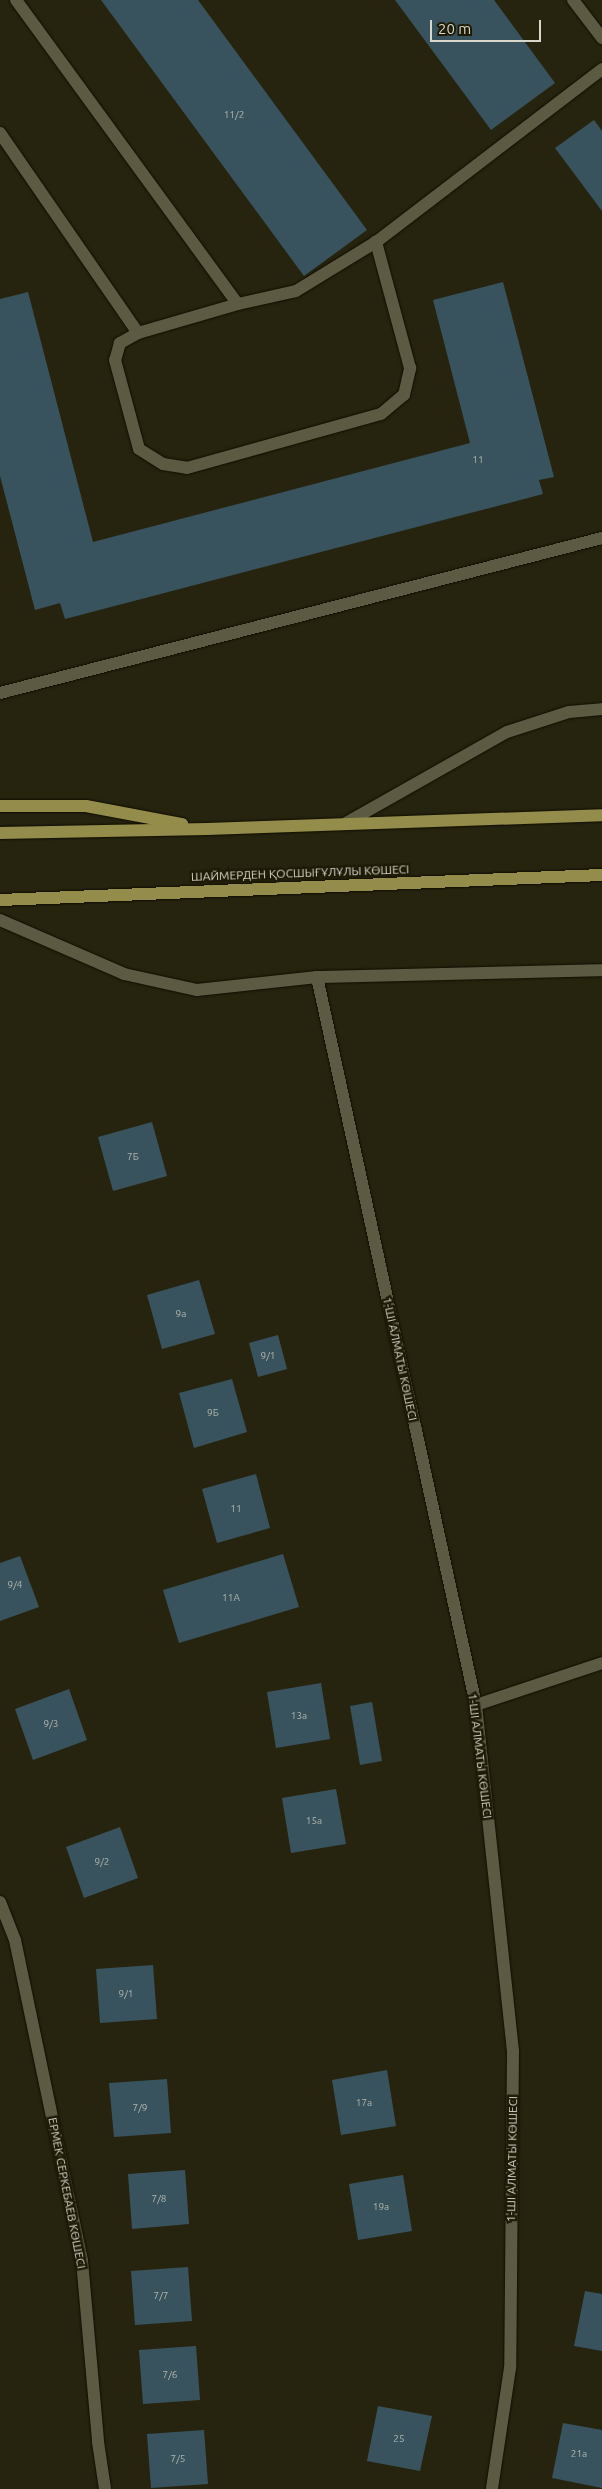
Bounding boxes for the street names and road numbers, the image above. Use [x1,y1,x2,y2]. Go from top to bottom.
street label: ШАЙМЕРДЕН ҚОСШЫҒҰЛҰЛЫ КӨШЕСІ [191,862,409,884]
street label: 1-ШІ АЛМАТЫ КӨШЕСІ [380,1296,420,1422]
street label: 1-ШІ АЛМАТЫ КӨШЕСІ [465,1693,495,1819]
street label: 1-ШІ АЛМАТЫ КӨШЕСІ [504,2096,520,2222]
street label: ЕРМЕК СЕРКЕБАЕВ КӨШЕСІ [45,2116,89,2270]

